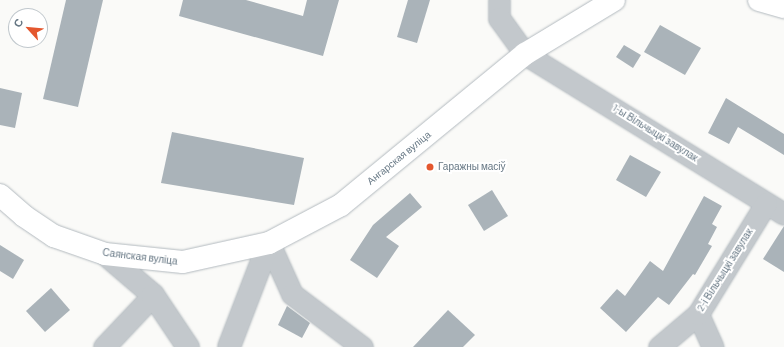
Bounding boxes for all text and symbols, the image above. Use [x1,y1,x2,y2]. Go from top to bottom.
north arrow [8,8,48,48]
text: С [10,16,25,29]
street label: 1-ы Вільчыцкі завулак [610,102,700,164]
street label: Ангарская вуліца [365,129,433,187]
place label: Гаражны масіў [438,161,506,173]
marker: Гаражны масіў [425,162,435,172]
street label: 2-і Вільчыцкі завулак [695,226,755,314]
street label: Саянская вуліца [102,246,178,268]

